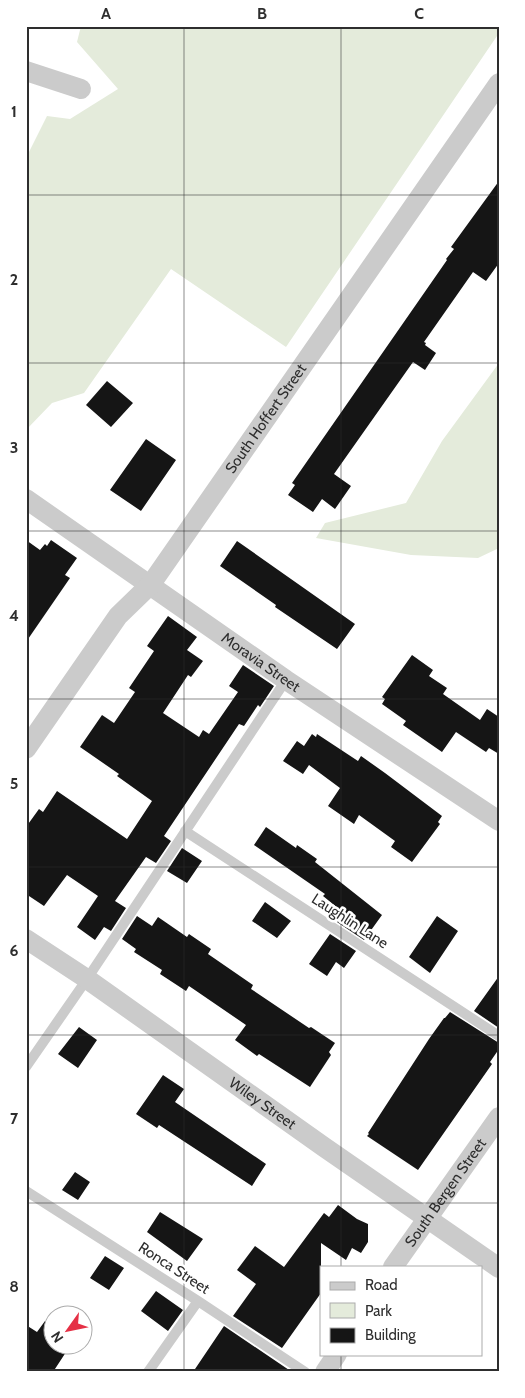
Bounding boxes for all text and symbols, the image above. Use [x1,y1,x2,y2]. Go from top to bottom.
text: A [101,4,111,23]
text: B [257,4,267,23]
text: C [414,4,424,23]
text: 1 [11,102,17,121]
text: 2 [10,270,18,289]
street label: South Hoffert Street [222,360,310,477]
text: 3 [10,438,18,457]
text: 4 [9,606,19,625]
street label: Moravia Street [218,629,303,696]
text: 5 [10,774,18,793]
street label: Laughlin Lane [308,890,392,953]
text: 6 [10,941,19,960]
street label: Wiley Street [225,1073,299,1133]
text: 7 [10,1109,19,1128]
street label: South Bergen Street [401,1135,490,1250]
street label: Ronca Street [135,1238,213,1298]
legend [320,1266,482,1356]
text: Road [365,1276,398,1294]
text: 8 [9,1277,19,1296]
text: Park [365,1302,392,1320]
north arrow [42,1306,92,1356]
text: Building [365,1326,416,1344]
text: N [47,1328,67,1346]

